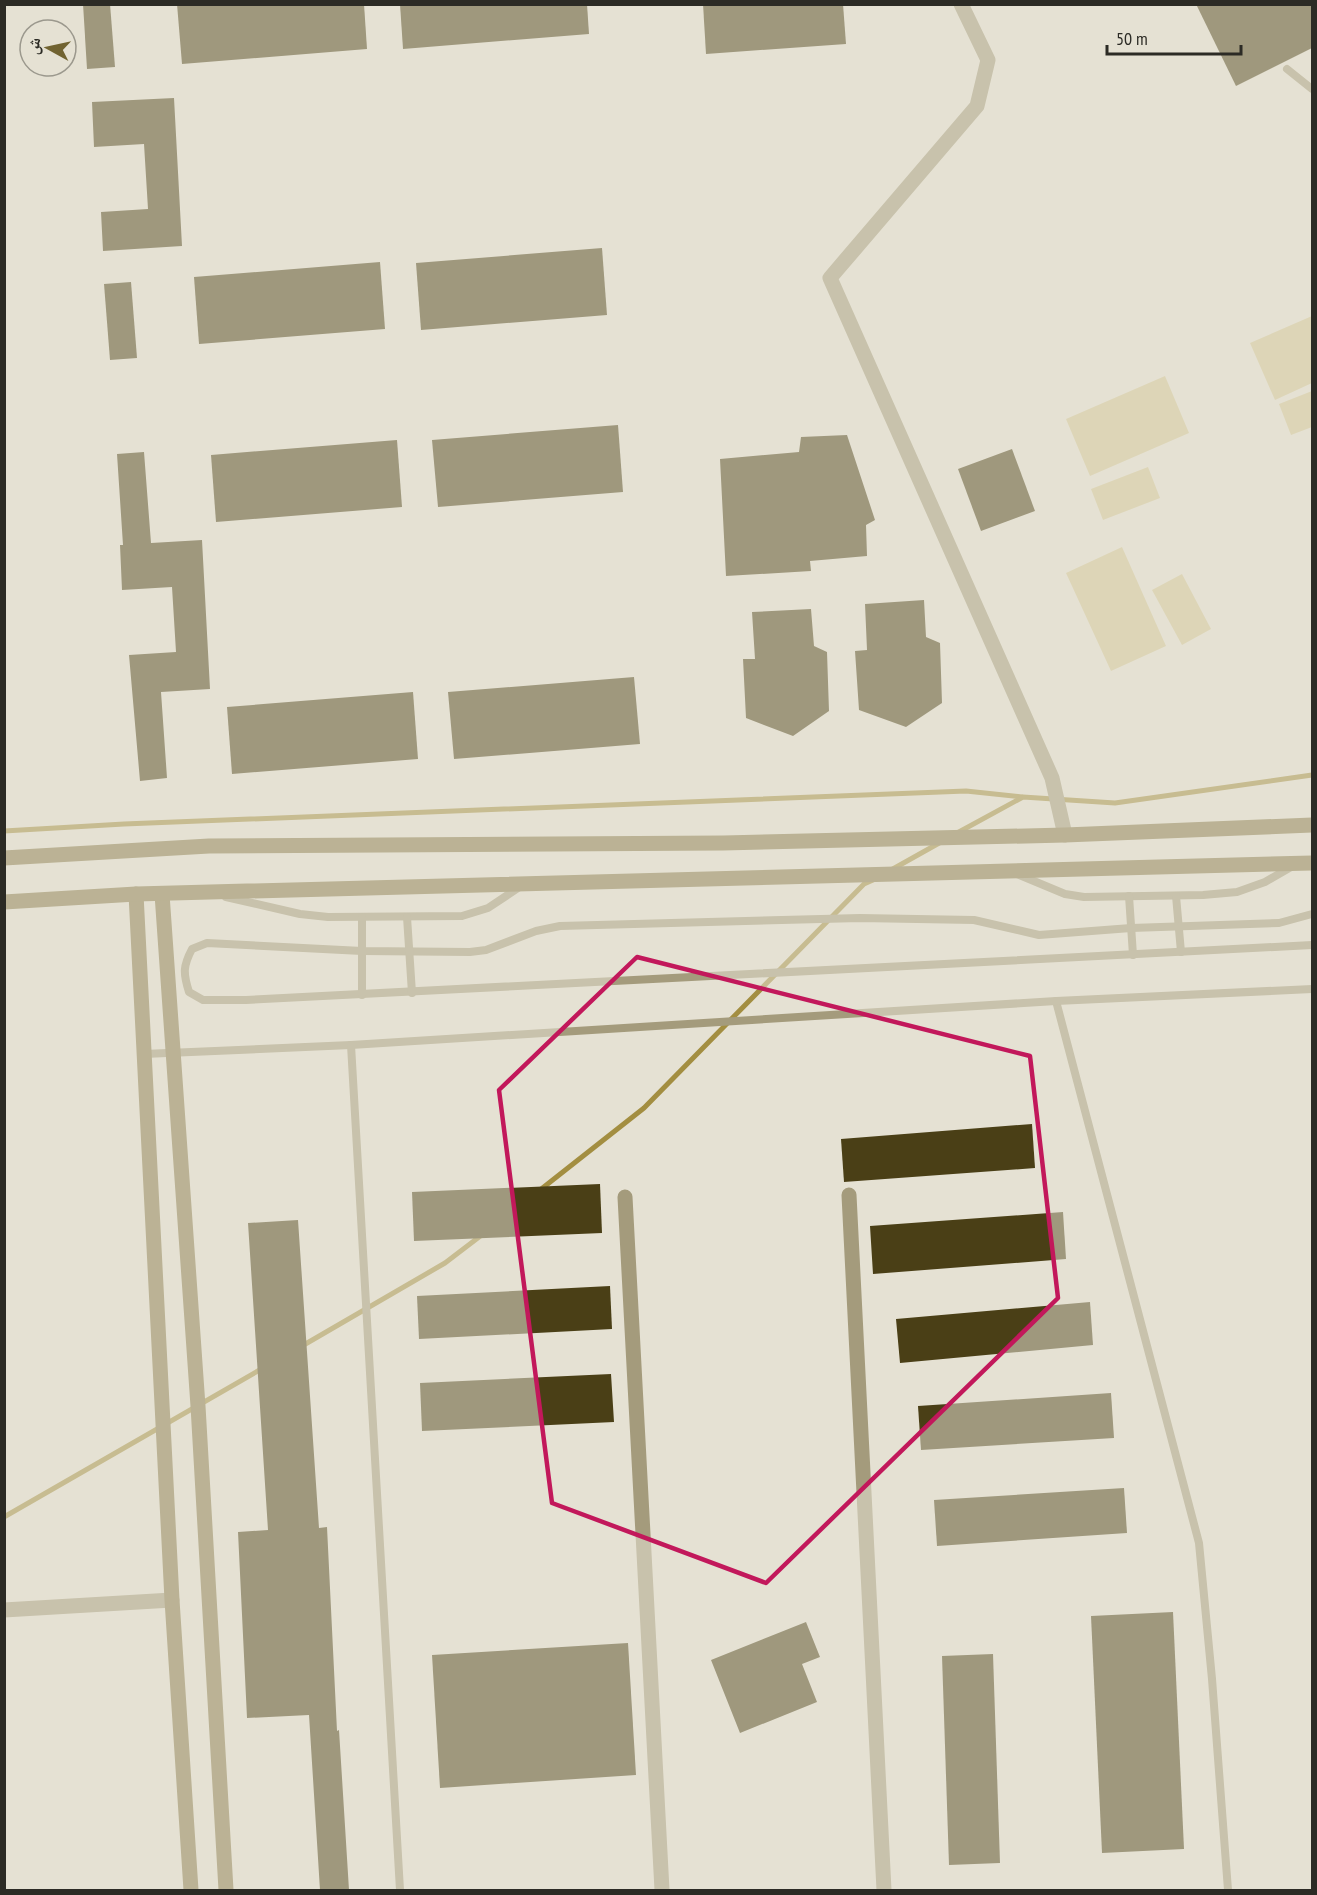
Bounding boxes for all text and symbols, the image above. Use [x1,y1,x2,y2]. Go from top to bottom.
north arrow [18,18,78,78]
scale bar [1107,18,1240,56]
text: 50 m [1116,27,1148,50]
text: ش [22,36,44,56]

